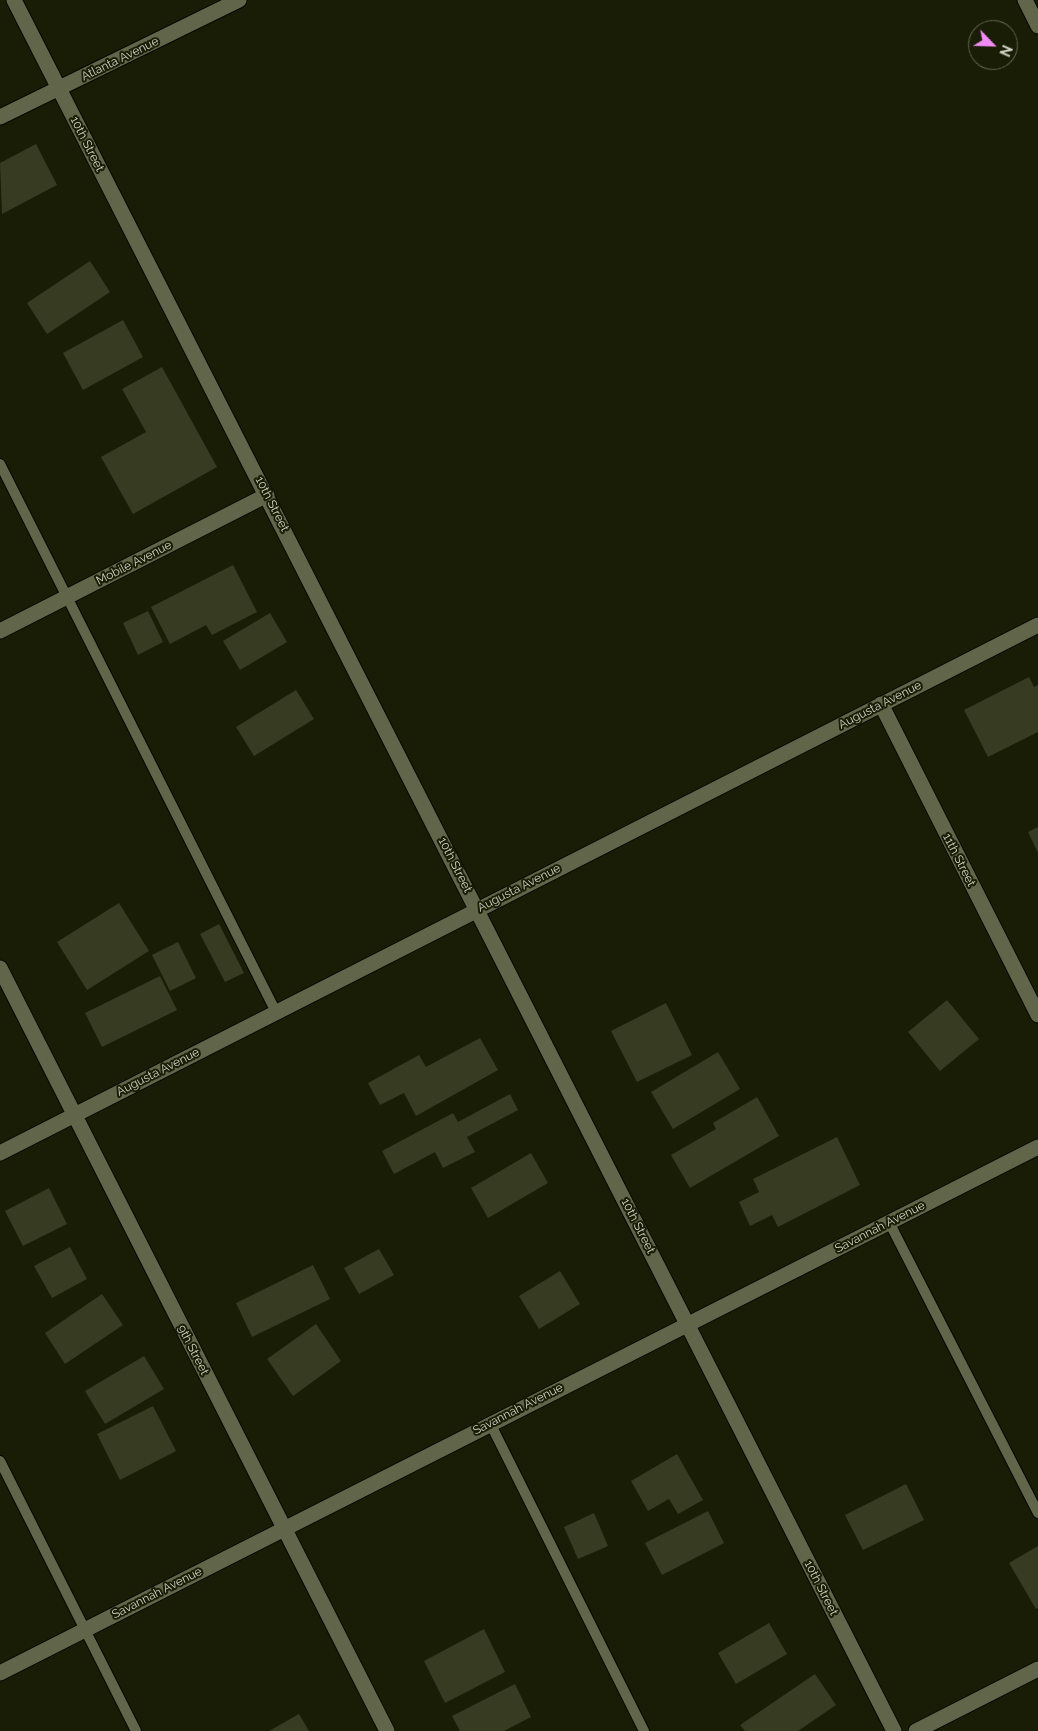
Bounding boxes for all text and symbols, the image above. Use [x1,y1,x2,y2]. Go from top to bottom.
north arrow [968,20,1018,70]
street label: Atlanta Avenue [79,34,161,84]
text: N [996,43,1015,59]
street label: 10th Street [67,114,107,174]
street label: 10th Street [252,474,292,534]
street label: Mobile Avenue [94,538,174,588]
street label: Augusta Avenue [836,678,924,732]
street label: 11th Street [940,831,978,889]
street label: 10th Street [435,835,475,895]
street label: Augusta Avenue [475,861,563,915]
street label: Augusta Avenue [114,1045,202,1099]
street label: 10th Street [618,1196,658,1256]
street label: Savannah Avenue [833,1198,927,1256]
street label: 9th Street [174,1323,212,1377]
street label: Savannah Avenue [471,1380,565,1438]
street label: 10th Street [801,1558,841,1618]
street label: Savannah Avenue [110,1564,204,1622]

